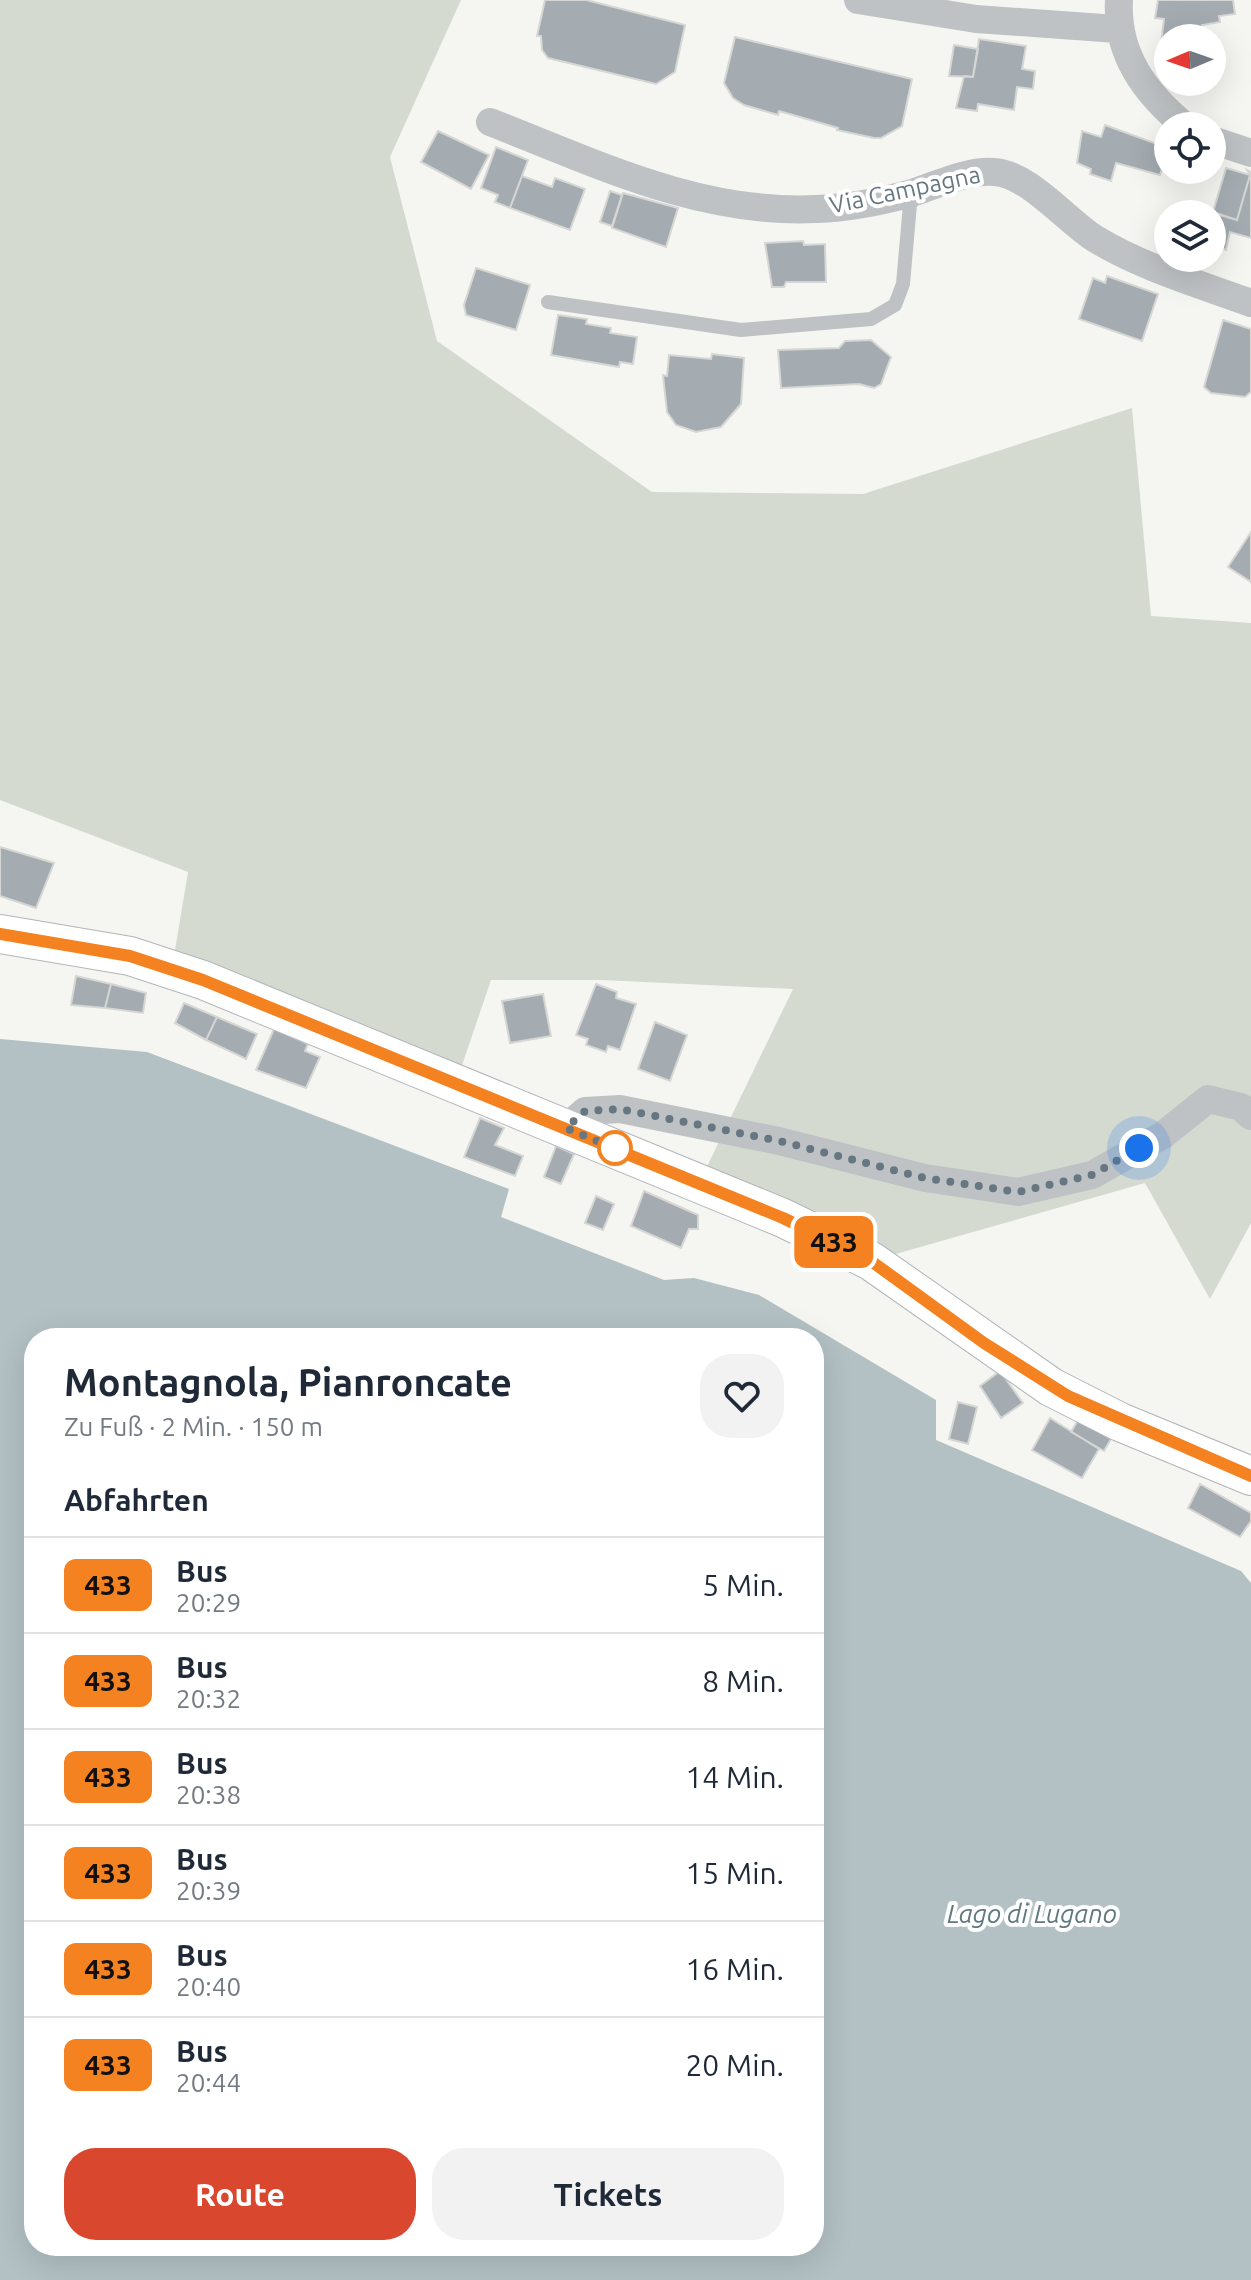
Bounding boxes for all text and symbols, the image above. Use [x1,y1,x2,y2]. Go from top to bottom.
north arrow [1154,24,1226,96]
map controls [1154,24,1226,272]
button: locate [1154,112,1226,184]
street label: Via Campagna [827,160,983,219]
button: layers [1154,200,1226,272]
your location [1119,1128,1159,1168]
unlabelled marker [598,1131,632,1165]
line badge: 433 [788,1216,880,1268]
text: 433 [810,1226,858,1257]
button: heart [700,1354,784,1438]
text: Montagnola, Pianroncate [64,1361,512,1403]
text: Zu Fuß · 2 Min. · 150 m [64,1412,323,1441]
text: Abfahrten [64,1483,209,1517]
text: Bus [176,1554,228,1588]
text: 5 Min. [702,1568,784,1602]
text: 433 [84,1569,132,1600]
text: 20:29 [176,1588,241,1617]
text: Bus [176,1650,228,1684]
text: 8 Min. [702,1664,784,1698]
text: 433 [84,1665,132,1696]
text: 20:32 [176,1684,241,1713]
text: Bus [176,1746,228,1780]
text: 14 Min. [685,1760,784,1794]
text: 433 [84,1761,132,1792]
text: 20:38 [176,1780,241,1809]
text: Bus [176,1842,228,1876]
text: 15 Min. [685,1856,784,1890]
text: 433 [84,1857,132,1888]
text: 20:39 [176,1876,241,1905]
water label: Lago di Lugano [947,1899,1117,1928]
text: Bus [176,1938,228,1972]
text: 16 Min. [685,1952,784,1986]
text: 433 [84,1953,132,1984]
text: 20:40 [176,1972,241,2001]
text: Bus [176,2034,228,2068]
text: 20 Min. [685,2048,784,2082]
text: 433 [84,2049,132,2080]
text: 20:44 [176,2068,241,2097]
button: Route [64,2148,416,2240]
button: Tickets [432,2148,784,2240]

